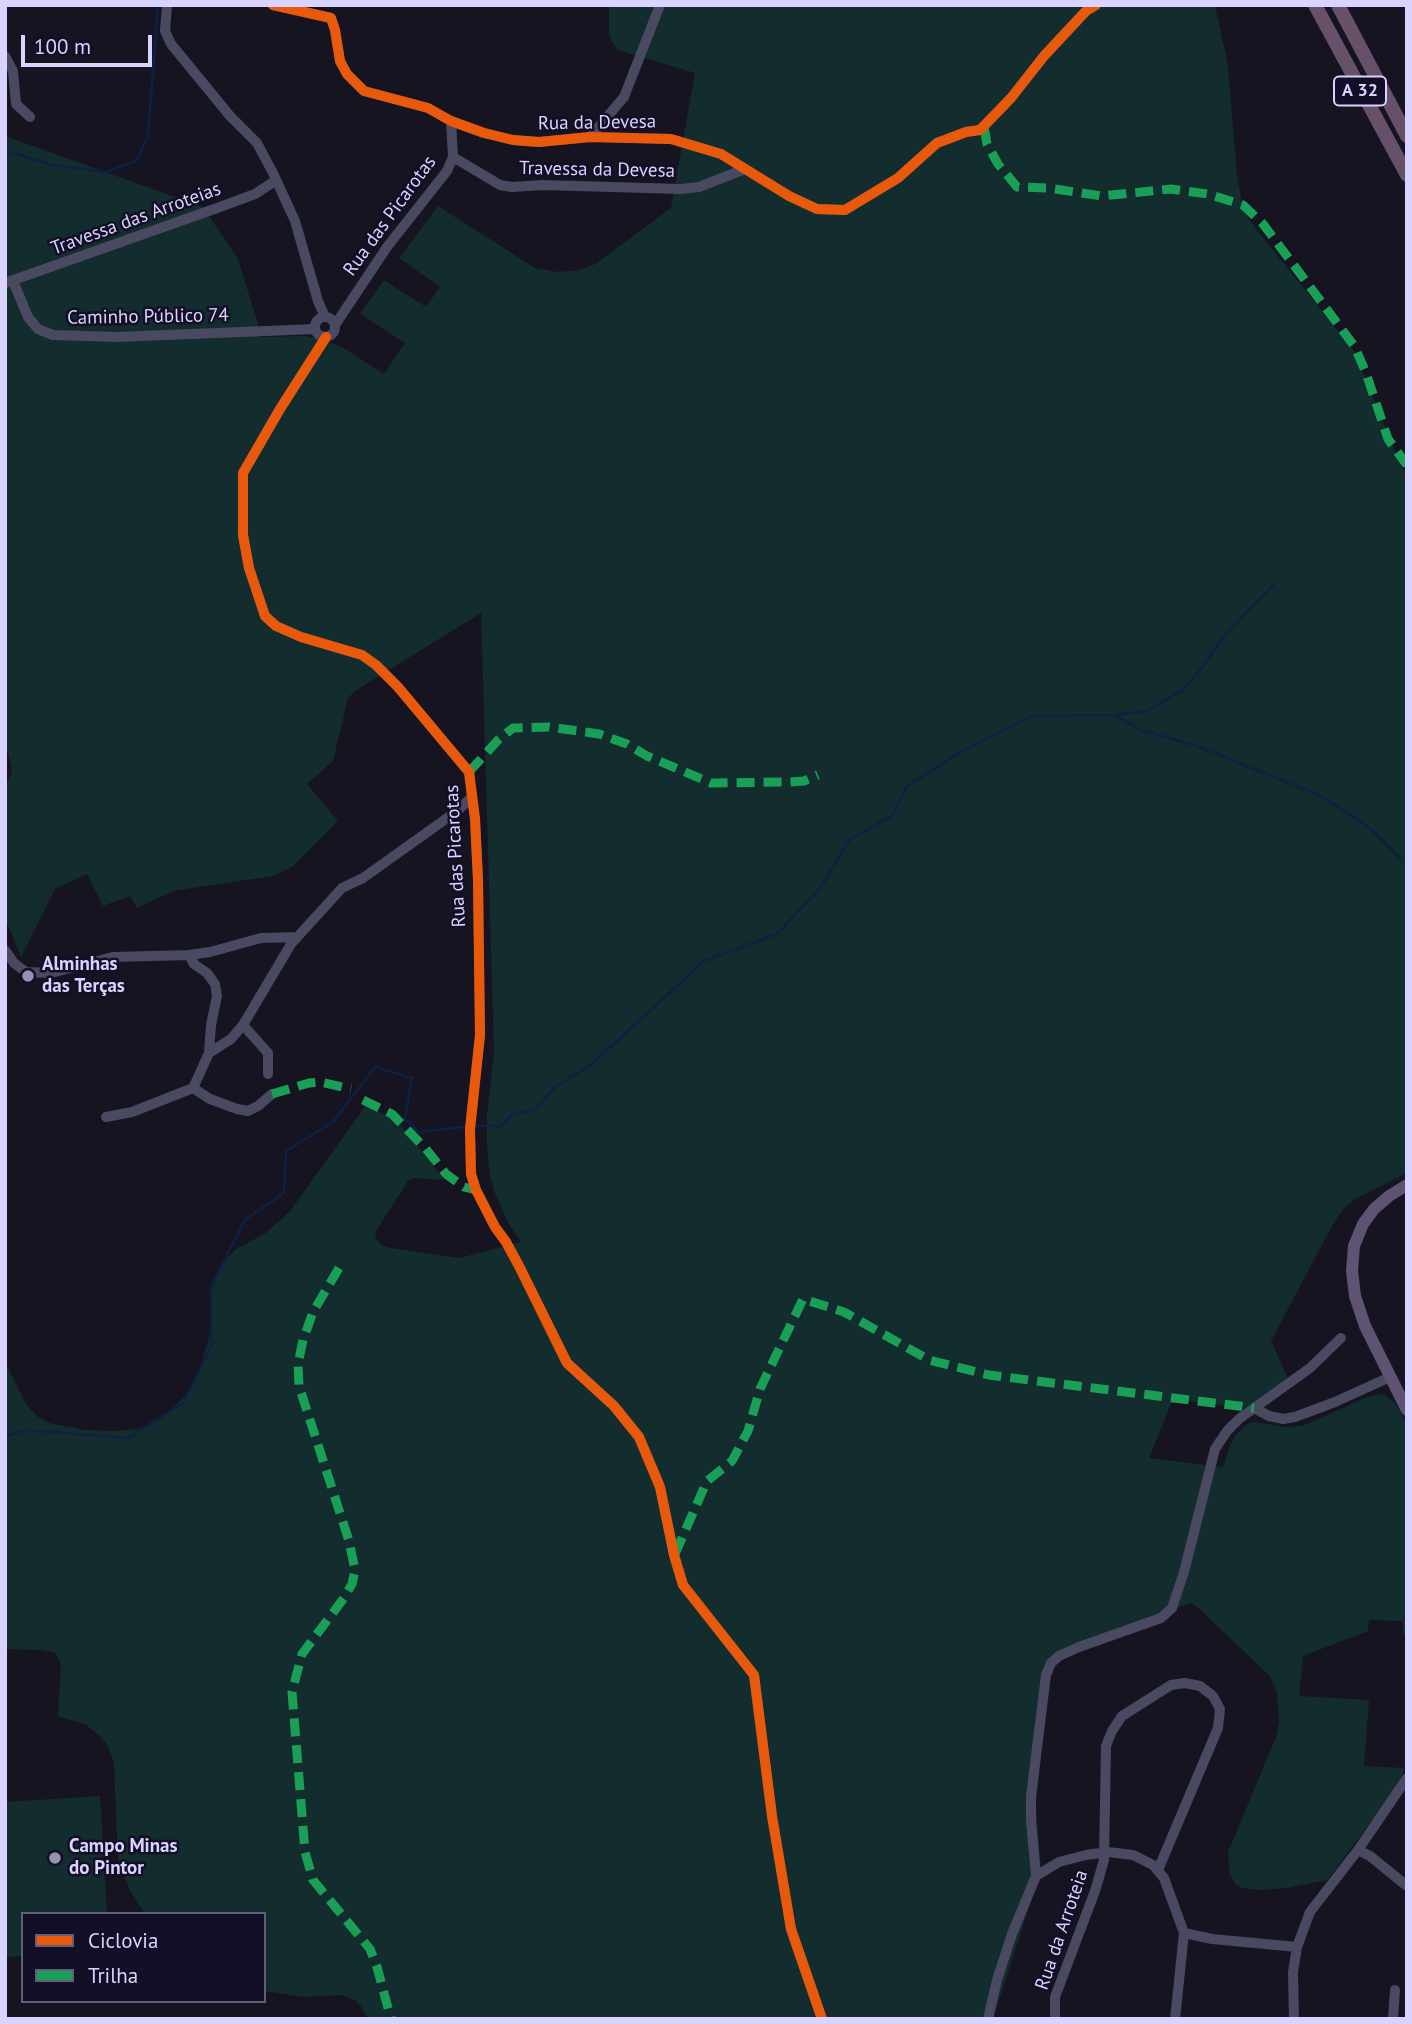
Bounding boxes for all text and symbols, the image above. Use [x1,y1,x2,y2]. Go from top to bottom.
scale bar [24,21,156,65]
text: 100 m [34,33,91,60]
road number: A 32 [1334,76,1386,106]
street label: Rua da Devesa [538,111,656,135]
street label: Rua das Picarotas [339,152,441,280]
street label: Travessa da Devesa [519,157,675,183]
street label: Travessa das Arroteias [48,178,224,260]
street label: Caminho Público 74 [67,304,229,330]
street label: Rua das Picarotas [441,784,471,928]
place label: Alminhas das Terças [42,954,125,998]
marker: Alminhas das Terças [20,968,36,984]
place label: Campo Minas do Pintor [69,1836,178,1880]
marker: Campo Minas do Pintor [47,1850,63,1866]
street label: Rua da Arroteia [1031,1867,1093,1993]
legend [21,1912,266,2003]
text: Ciclovia [88,1927,158,1954]
text: Trilha [88,1962,138,1989]

